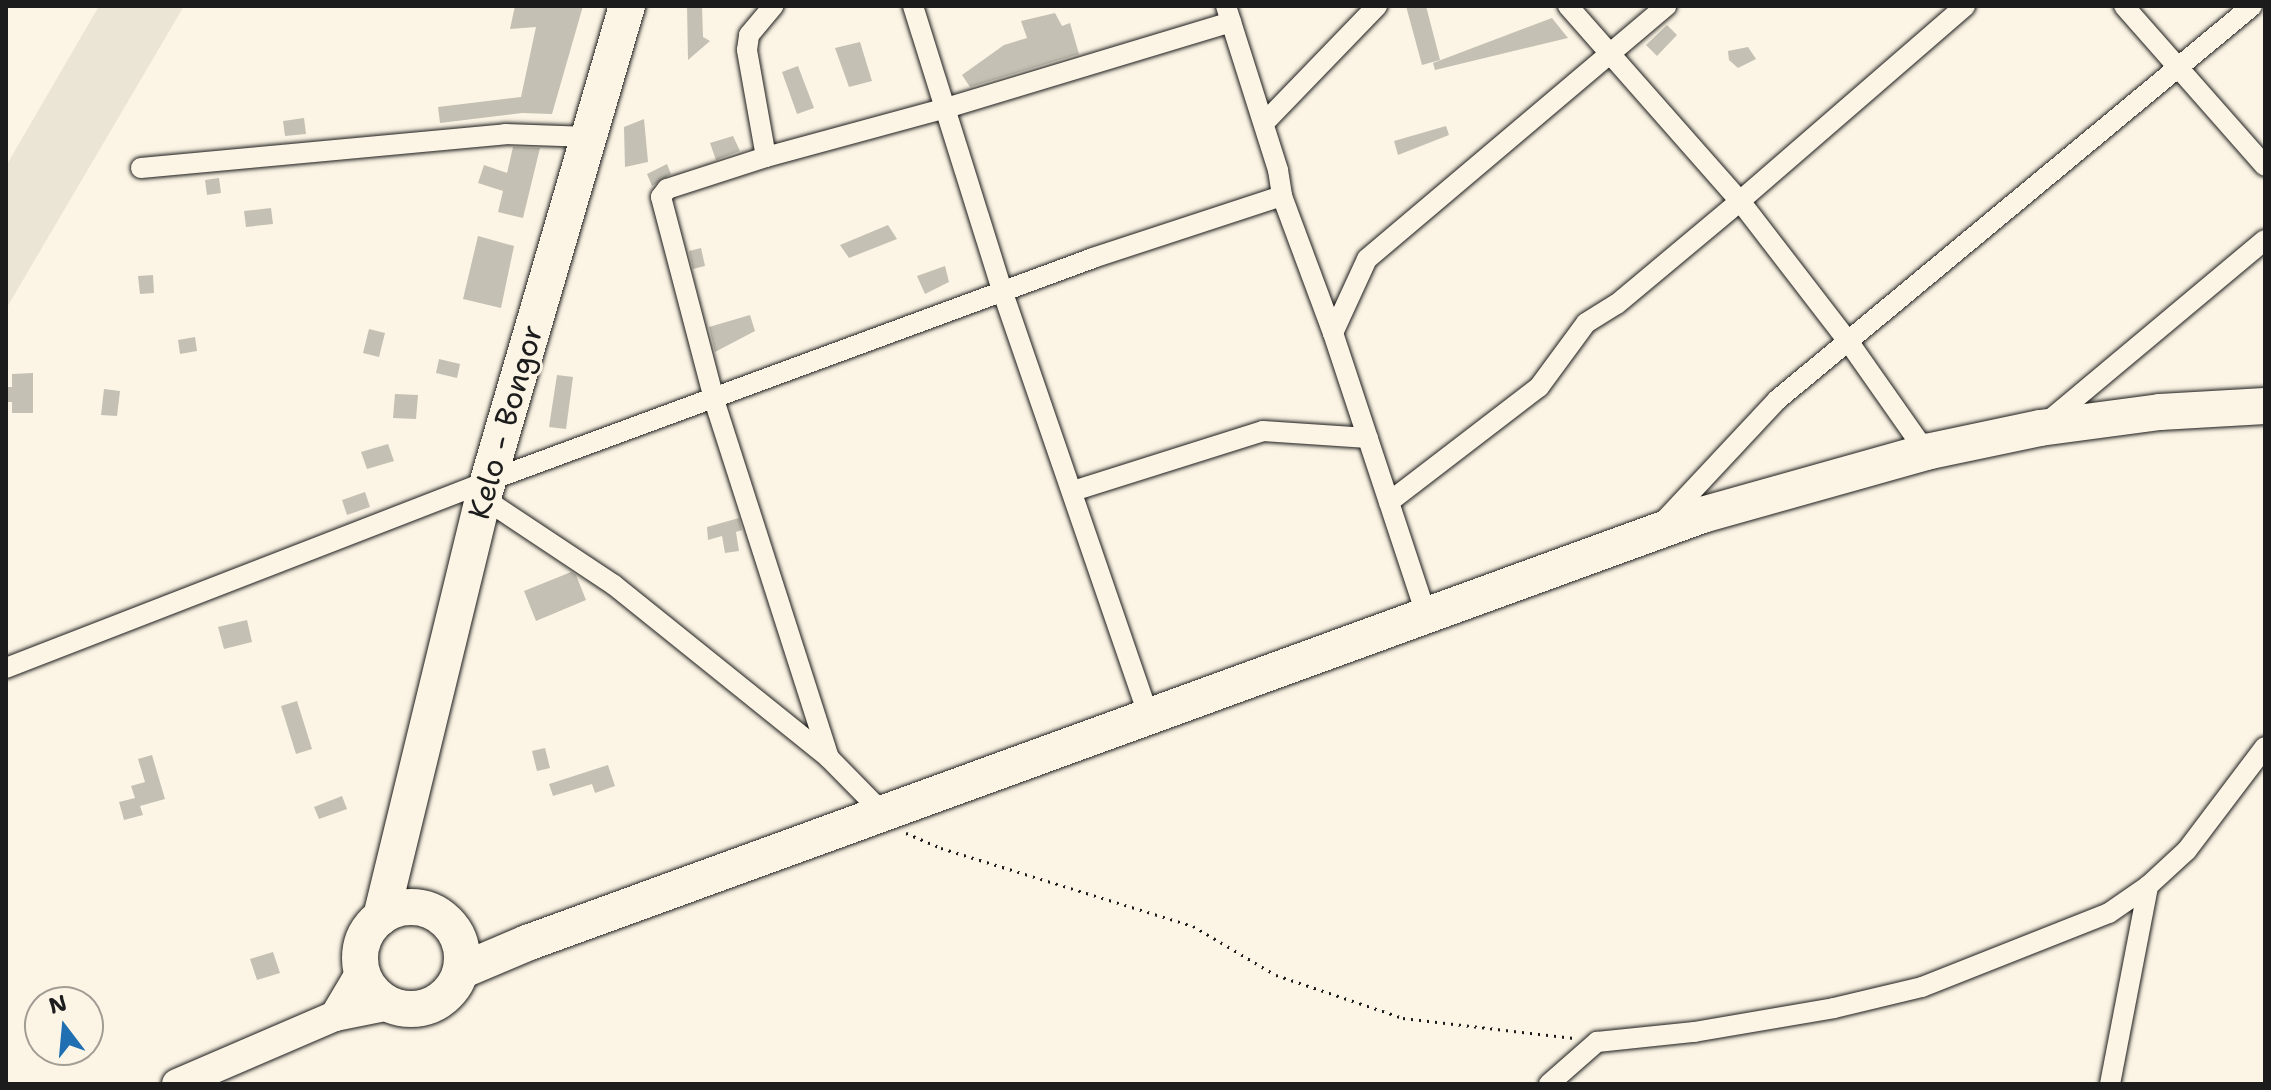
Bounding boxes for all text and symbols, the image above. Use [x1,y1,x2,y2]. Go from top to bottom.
street label: Kelo - Bongor [461,321,551,523]
north arrow [24,986,104,1066]
text: N [45,988,70,1021]

